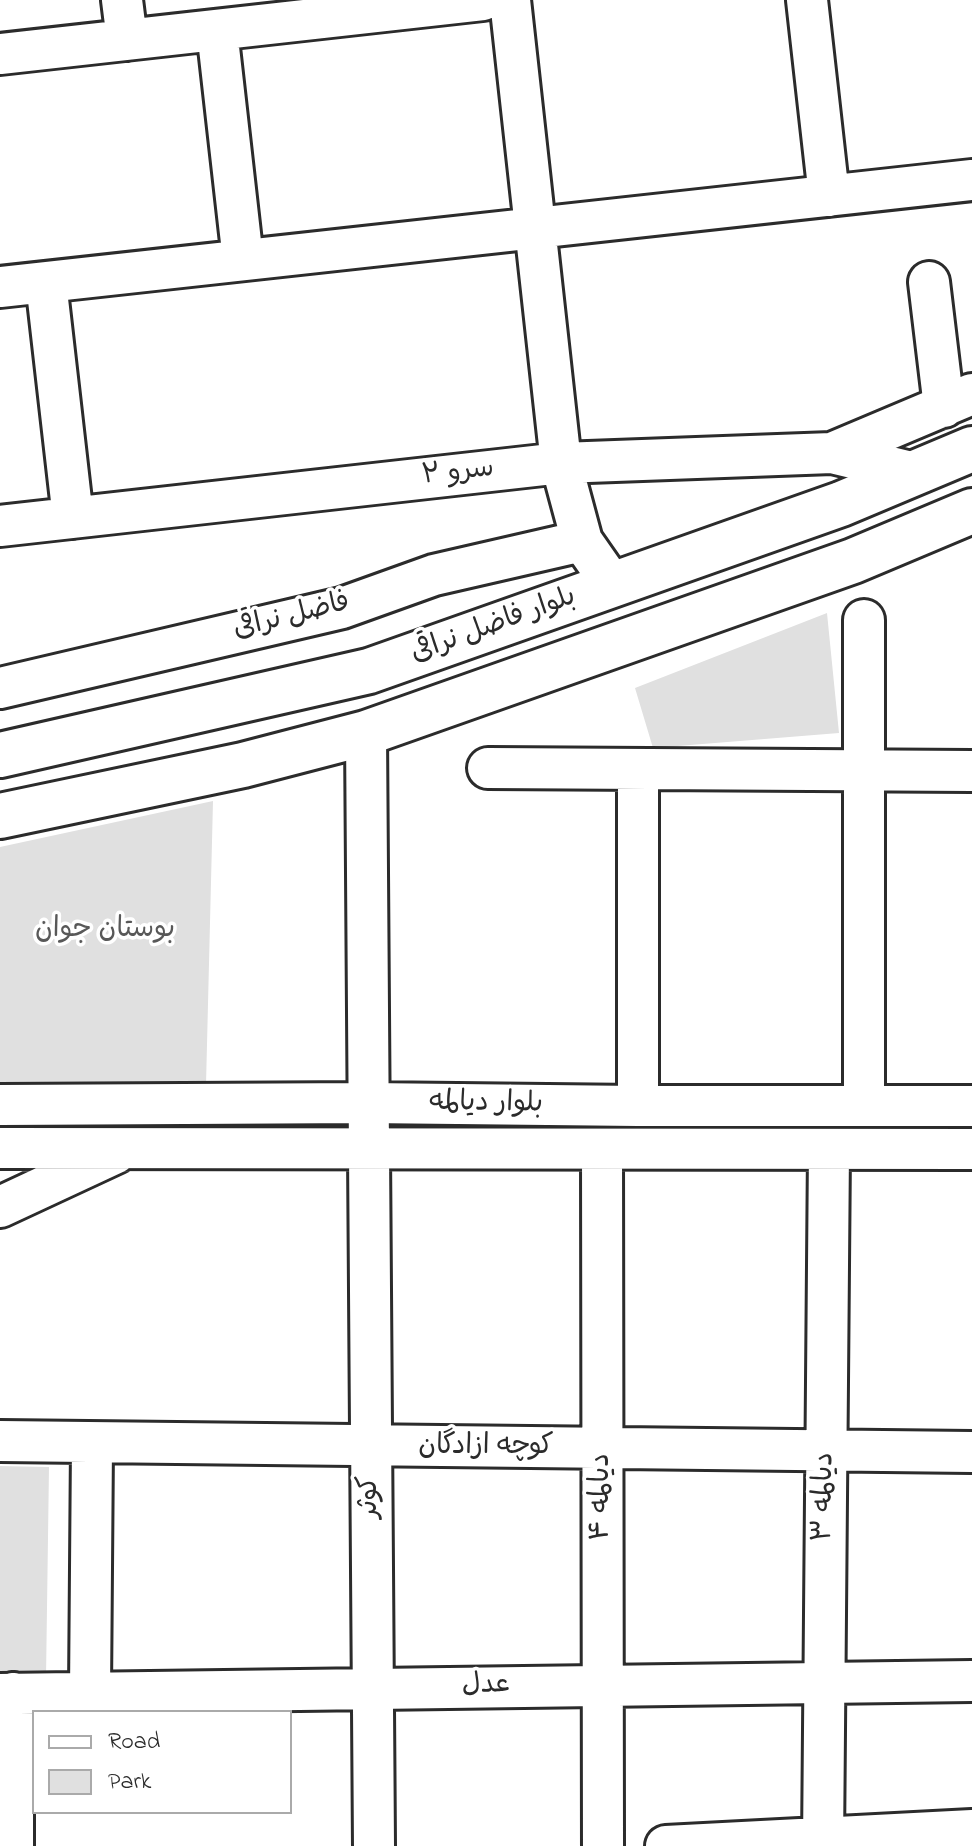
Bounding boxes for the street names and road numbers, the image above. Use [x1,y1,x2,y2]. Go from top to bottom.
street label: سرو ۲ [420,454,496,494]
street label: بلوار فاضل نراقی [407,582,581,672]
street label: فاضل نراقی [230,587,354,649]
street label: بلوار دیالمه [429,1087,543,1123]
street label: کوچه ازادگان [418,1431,554,1465]
street label: دیالمه ۳ [808,1452,844,1542]
street label: دیالمه ۴ [586,1453,620,1541]
street label: کوثر [354,1476,388,1518]
street label: عدل [462,1670,510,1704]

